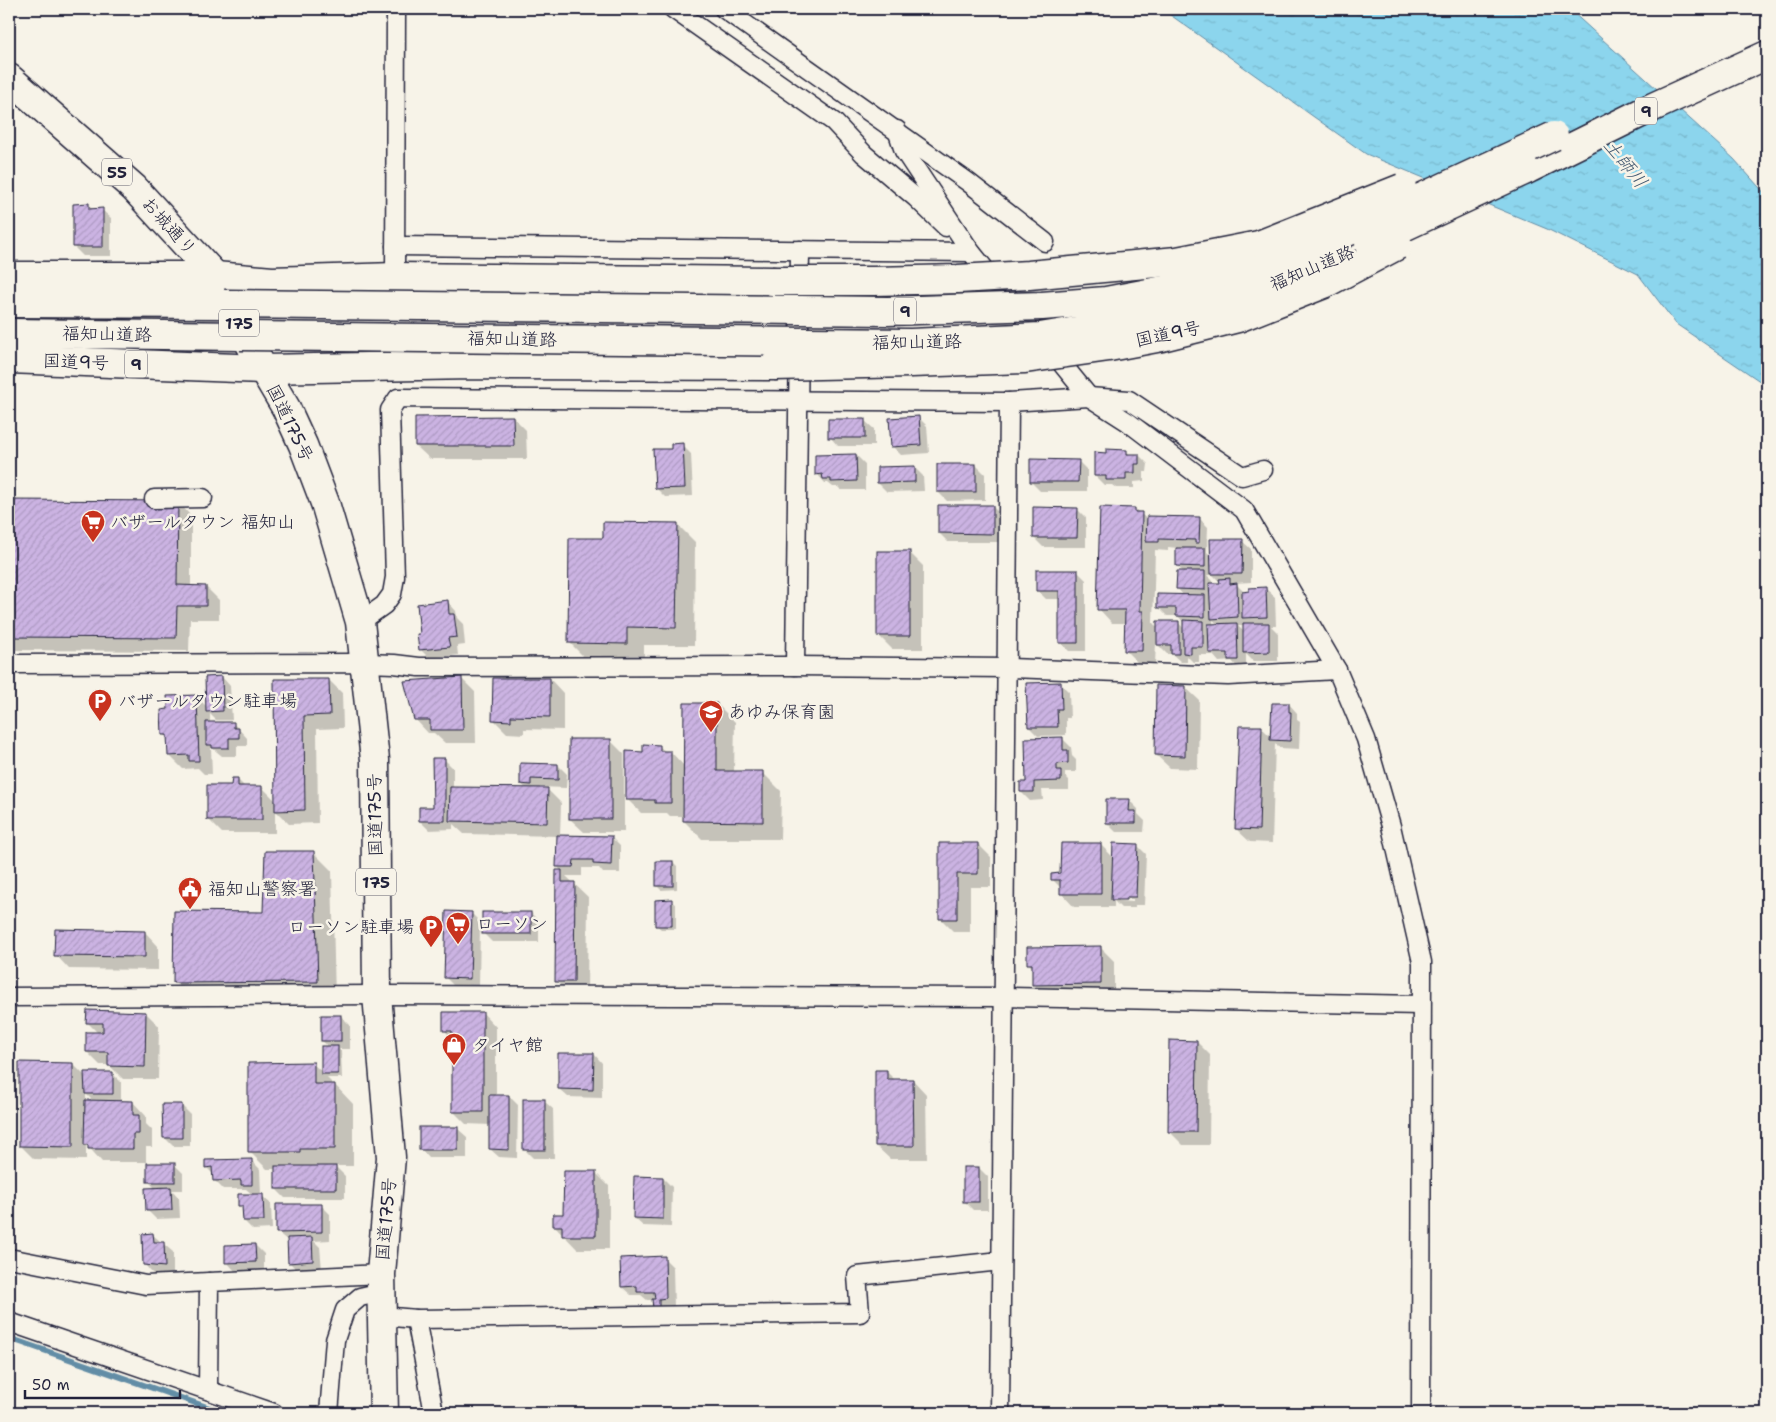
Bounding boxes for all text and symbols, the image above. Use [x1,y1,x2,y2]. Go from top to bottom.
road number: 9 [1635,98,1657,124]
water label: 土師川 [1598,133,1653,193]
road number: 55 [102,158,132,186]
street label: お城通り [136,191,202,261]
street label: 福知山道路 [1266,239,1358,297]
road number: 9 [894,298,916,324]
road number: 175 [219,309,259,336]
street label: 国道9号 [1133,315,1203,353]
street label: 福知山道路 [62,321,152,347]
street label: 福知山道路 [467,326,557,352]
street label: 福知山道路 [872,329,962,355]
street label: 国道9号 [42,349,110,375]
road number: 9 [125,350,147,378]
street label: 国道175号 [261,380,319,466]
supermarket icon: バザールタウン 福知山 [80,509,106,543]
place label: バザールタウン 福知山 [110,510,295,534]
parking icon: バザールタウン駐車場 [87,688,113,722]
place label: バザールタウン駐車場 [118,689,297,713]
school or university icon: あゆみ保育園 [698,699,724,733]
place label: あゆみ保育園 [728,700,835,724]
street label: 国道175号 [362,773,388,857]
road number: 175 [356,869,396,896]
public building icon: 福知山警察署 [177,876,203,910]
place label: 福知山警察署 [208,877,316,901]
supermarket icon: ローソン [445,911,471,945]
place label: ローソン [476,912,548,936]
parking icon: ローソン駐車場 [418,914,444,948]
place label: ローソン駐車場 [288,915,414,939]
shop icon: タイヤ館 [441,1032,467,1066]
place label: タイヤ館 [472,1033,543,1057]
street label: 国道175号 [370,1176,402,1262]
scale bar [25,1367,180,1399]
text: 50 m [32,1375,70,1395]

